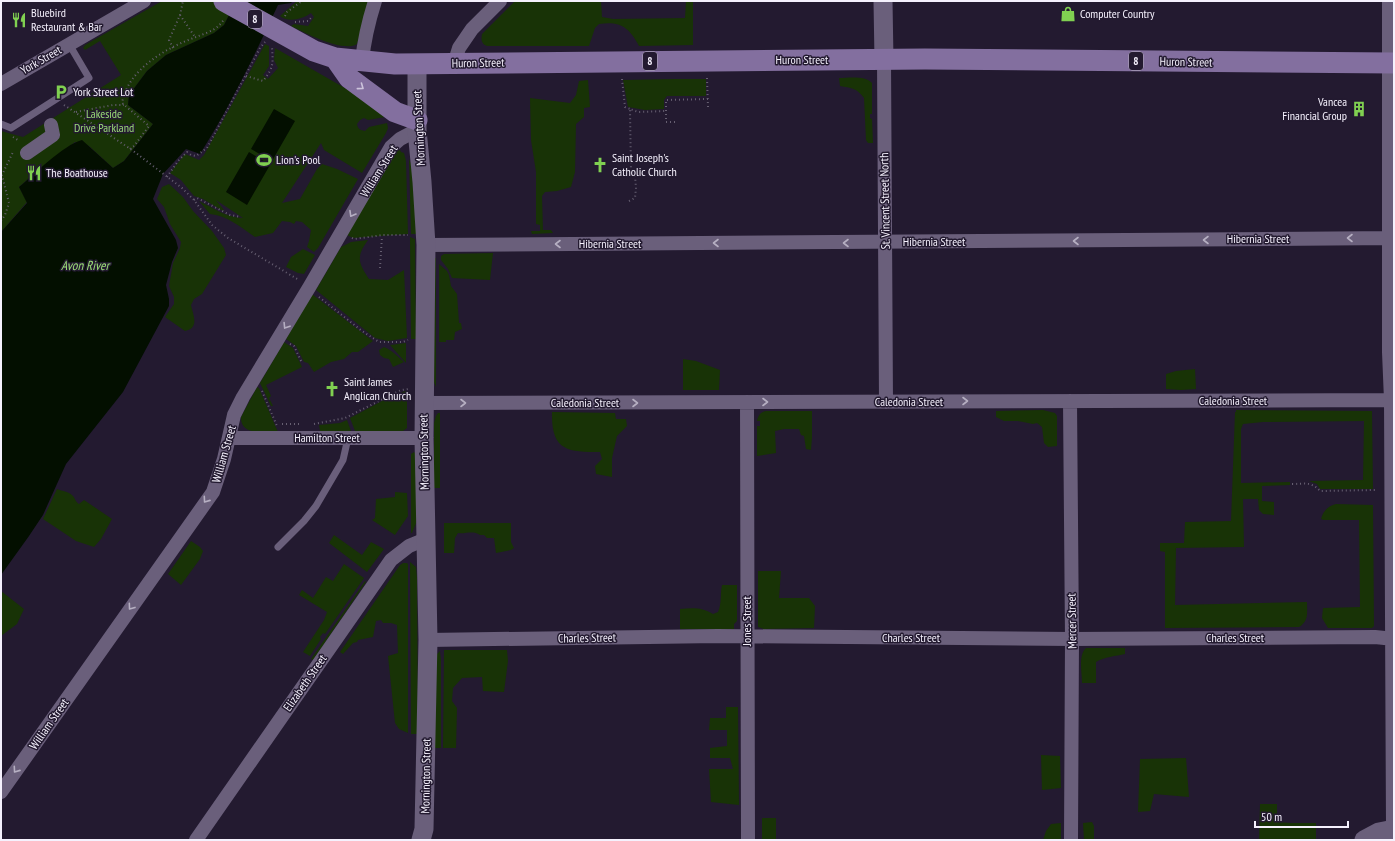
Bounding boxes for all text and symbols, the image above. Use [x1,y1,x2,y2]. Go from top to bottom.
place label: Bluebird Restaurant & Bar [31,5,103,34]
shop icon: Computer Country [1059,5,1077,23]
place label: Computer Country [1080,6,1155,21]
road number: 8 [248,10,262,28]
restaurant icon: Bluebird Restaurant & Bar [10,11,28,29]
street label: York Street [18,42,65,77]
road number: 8 [643,52,657,70]
street label: Huron Street [776,52,829,67]
road number: 8 [1129,52,1143,70]
street label: Huron Street [1159,54,1213,69]
street label: Huron Street [451,55,505,70]
one-way arrow [357,82,364,90]
parking icon: York Street Lot [52,83,70,101]
place label: York Street Lot [73,84,134,99]
street label: Mornington Street [409,89,428,166]
place label: Vancea Financial Group [1282,94,1347,123]
building icon: Vancea Financial Group [1350,100,1368,118]
park label: Lakeside Drive Parkland [74,106,134,135]
street label: William Street [357,141,401,200]
place label: Saint Joseph's Catholic Church [612,150,677,179]
sports icon: Lion's Pool [255,151,273,169]
place label: Lion's Pool [276,152,321,167]
street label: St. Vincent Street North [876,152,893,250]
church icon: Saint Joseph's Catholic Church [591,156,609,174]
restaurant icon: The Boathouse [25,164,43,182]
place label: The Boathouse [46,165,108,180]
one-way arrow [350,210,357,217]
street label: Hibernia Street [1227,231,1290,246]
street label: Hibernia Street [903,234,966,249]
one-way arrow [1347,234,1353,242]
street label: Hibernia Street [579,236,642,251]
one-way arrow [1203,236,1209,244]
one-way arrow [1073,237,1079,245]
one-way arrow [713,239,719,247]
one-way arrow [843,239,849,247]
one-way arrow [555,240,561,248]
water label: Avon River [61,257,111,274]
one-way arrow [283,322,290,329]
place label: Saint James Anglican Church [344,374,411,403]
church icon: Saint James Anglican Church [323,380,341,398]
street label: Caledonia Street [1199,393,1268,408]
street label: Caledonia Street [875,394,944,409]
street label: Caledonia Street [551,395,620,410]
one-way arrow [962,397,968,406]
one-way arrow [762,398,768,406]
one-way arrow [460,399,466,407]
one-way arrow [632,399,638,407]
street label: Mornington Street [415,413,432,490]
street label: William Street [208,423,239,484]
street label: Hamilton Street [294,430,360,445]
one-way arrow [204,496,211,503]
street label: Mercer Street [1064,592,1079,649]
street label: Jones Street [739,595,754,647]
one-way arrow [129,602,136,609]
street label: Charles Street [558,629,617,646]
street label: Charles Street [882,630,941,645]
street label: Charles Street [1206,630,1265,645]
street label: Elizabeth Street [280,651,330,714]
street label: William Street [26,695,72,752]
street label: Mornington Street [417,737,434,814]
one-way arrow [13,766,21,773]
scale bar [1255,803,1348,829]
text: 50 m [1261,809,1282,824]

